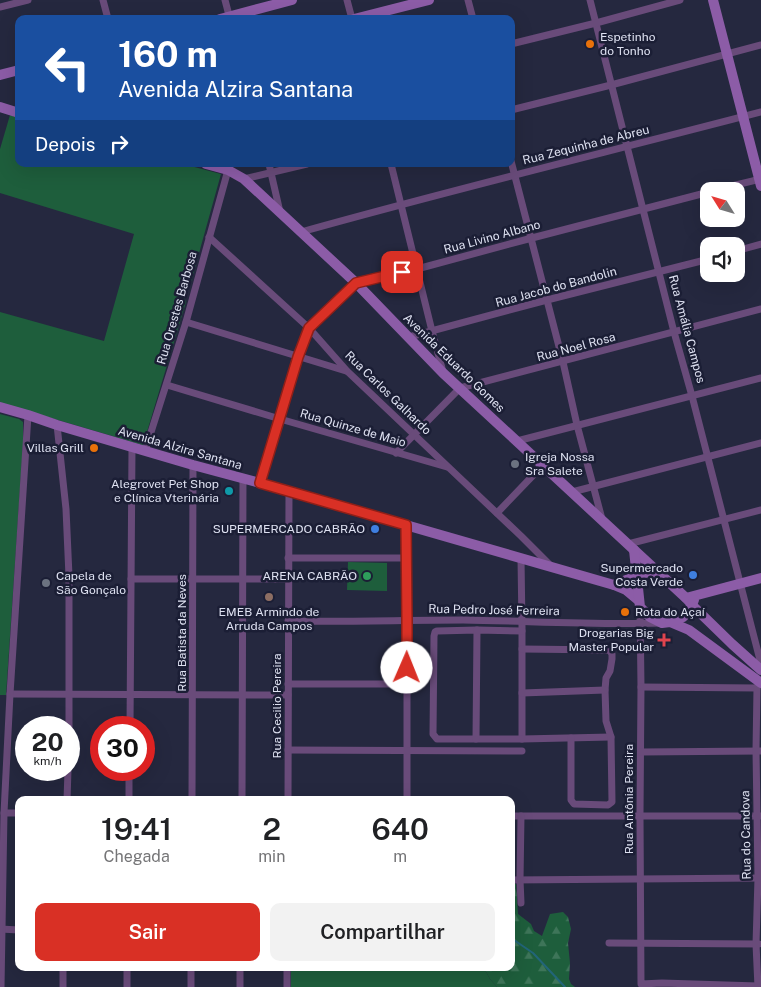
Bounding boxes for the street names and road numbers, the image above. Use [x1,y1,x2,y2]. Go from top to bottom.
street label: Rua Zequinha de Abreu [521,122,651,168]
street label: Rua Livino Albano [442,217,542,257]
street label: Rua Orestes Barbosa [154,250,200,366]
street label: Rua Jacob do Bandolin [494,264,618,310]
street label: Rua Amália Campos [666,273,708,385]
street label: Avenida Eduardo Gomes [400,311,508,415]
street label: Rua Noel Rosa [535,330,617,364]
street label: Rua Carlos Galhardo [342,348,434,438]
street label: Rua Quinze de Maio [298,406,408,450]
street label: Avenida Alzira Santana [116,424,244,472]
street label: Rua Batista da Neves [175,574,189,692]
street label: Rua Pedro José Ferreira [428,602,560,618]
street label: Rua Cecilio Pereira [270,653,284,759]
street label: Rua Antônia Pereira [622,744,636,854]
street label: Rua do Candova [738,790,754,880]

